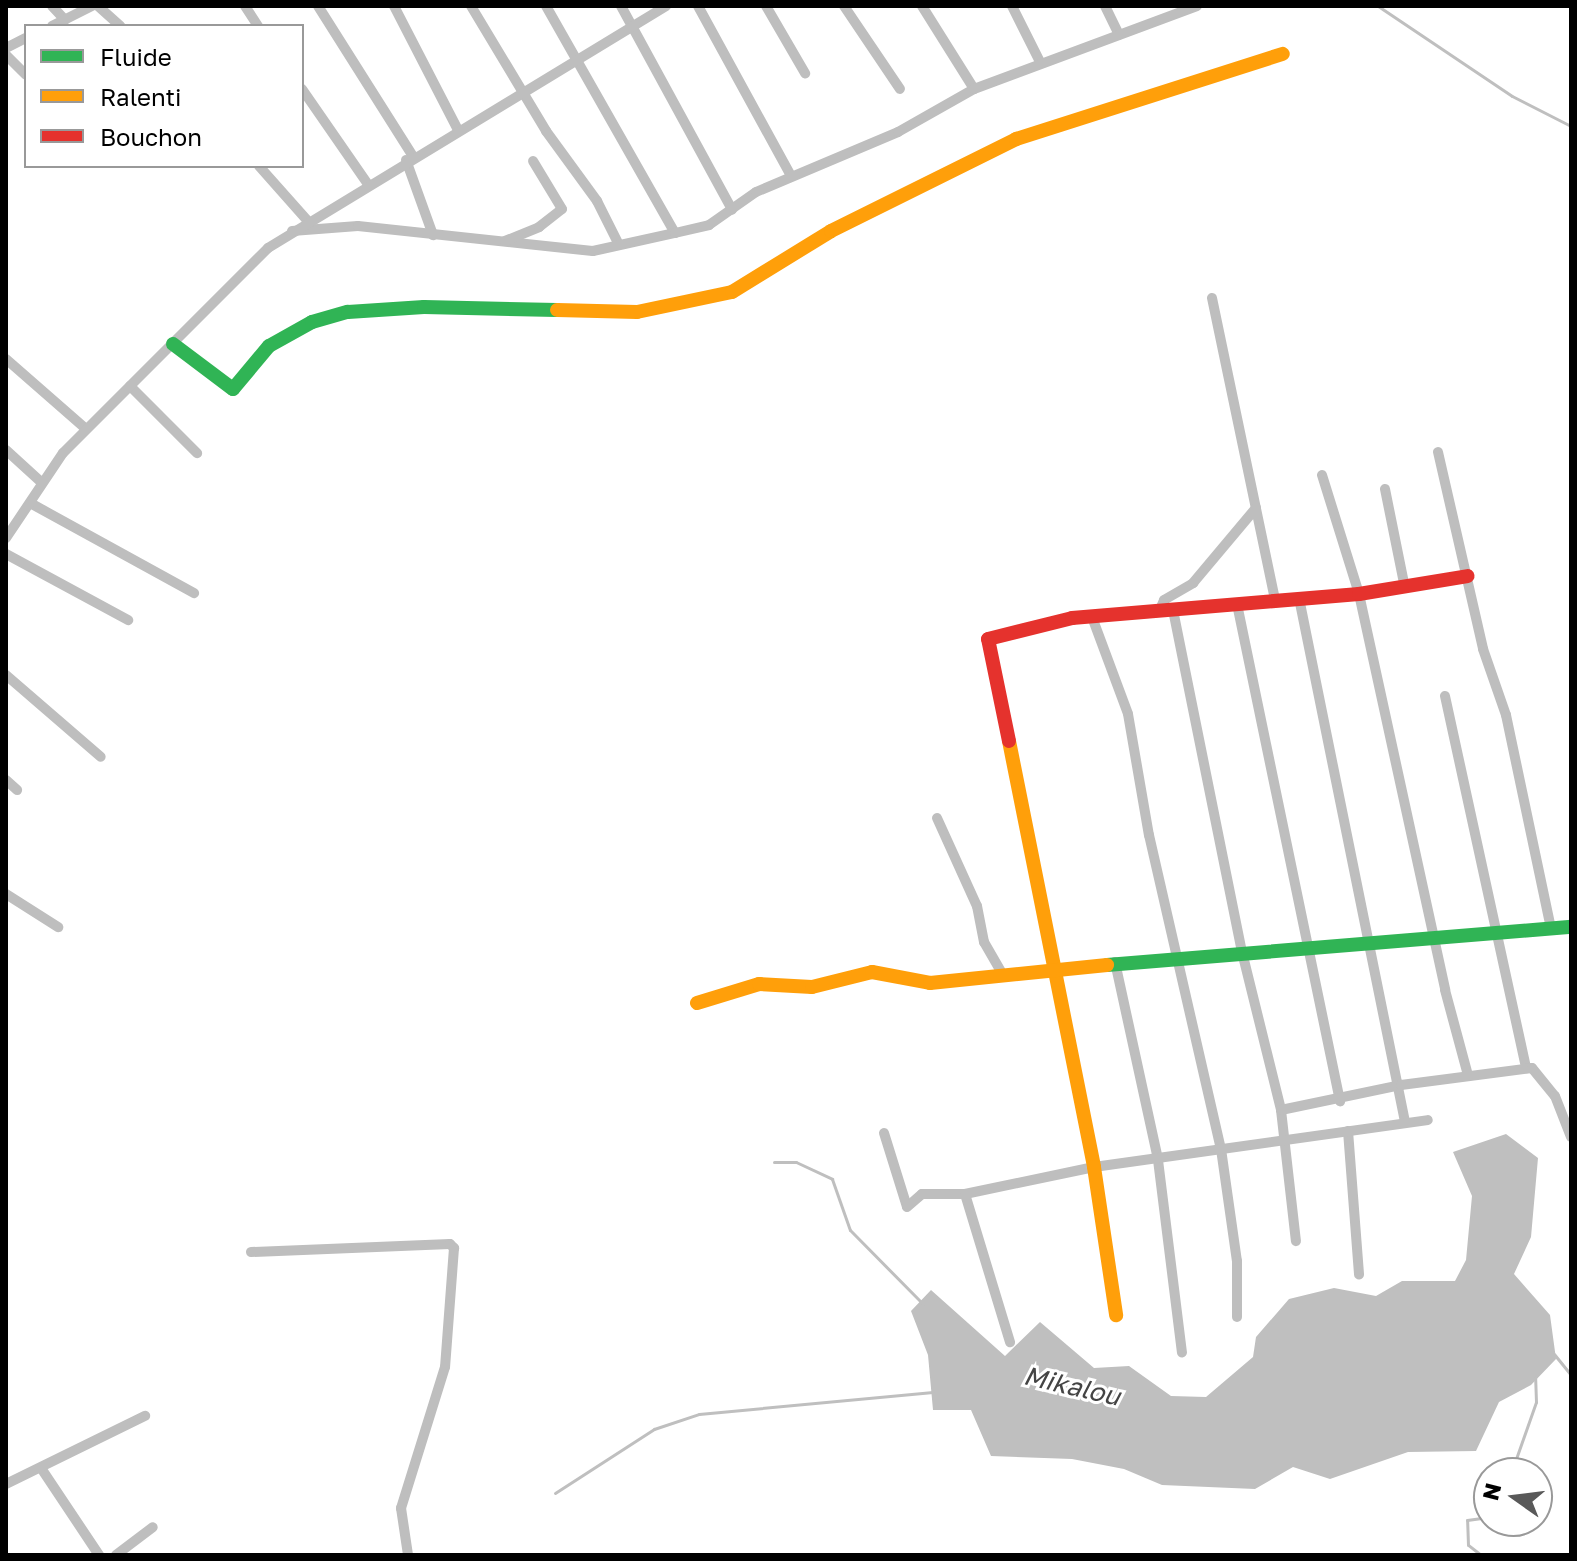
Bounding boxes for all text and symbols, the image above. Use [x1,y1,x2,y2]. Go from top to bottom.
legend [24,24,304,168]
text: Fluide [100,42,172,71]
text: Ralenti [100,82,182,111]
text: Bouchon [100,122,202,151]
water label: Mikalou [1021,1360,1123,1412]
north arrow [1473,1457,1553,1537]
text: N [1476,1480,1506,1503]

